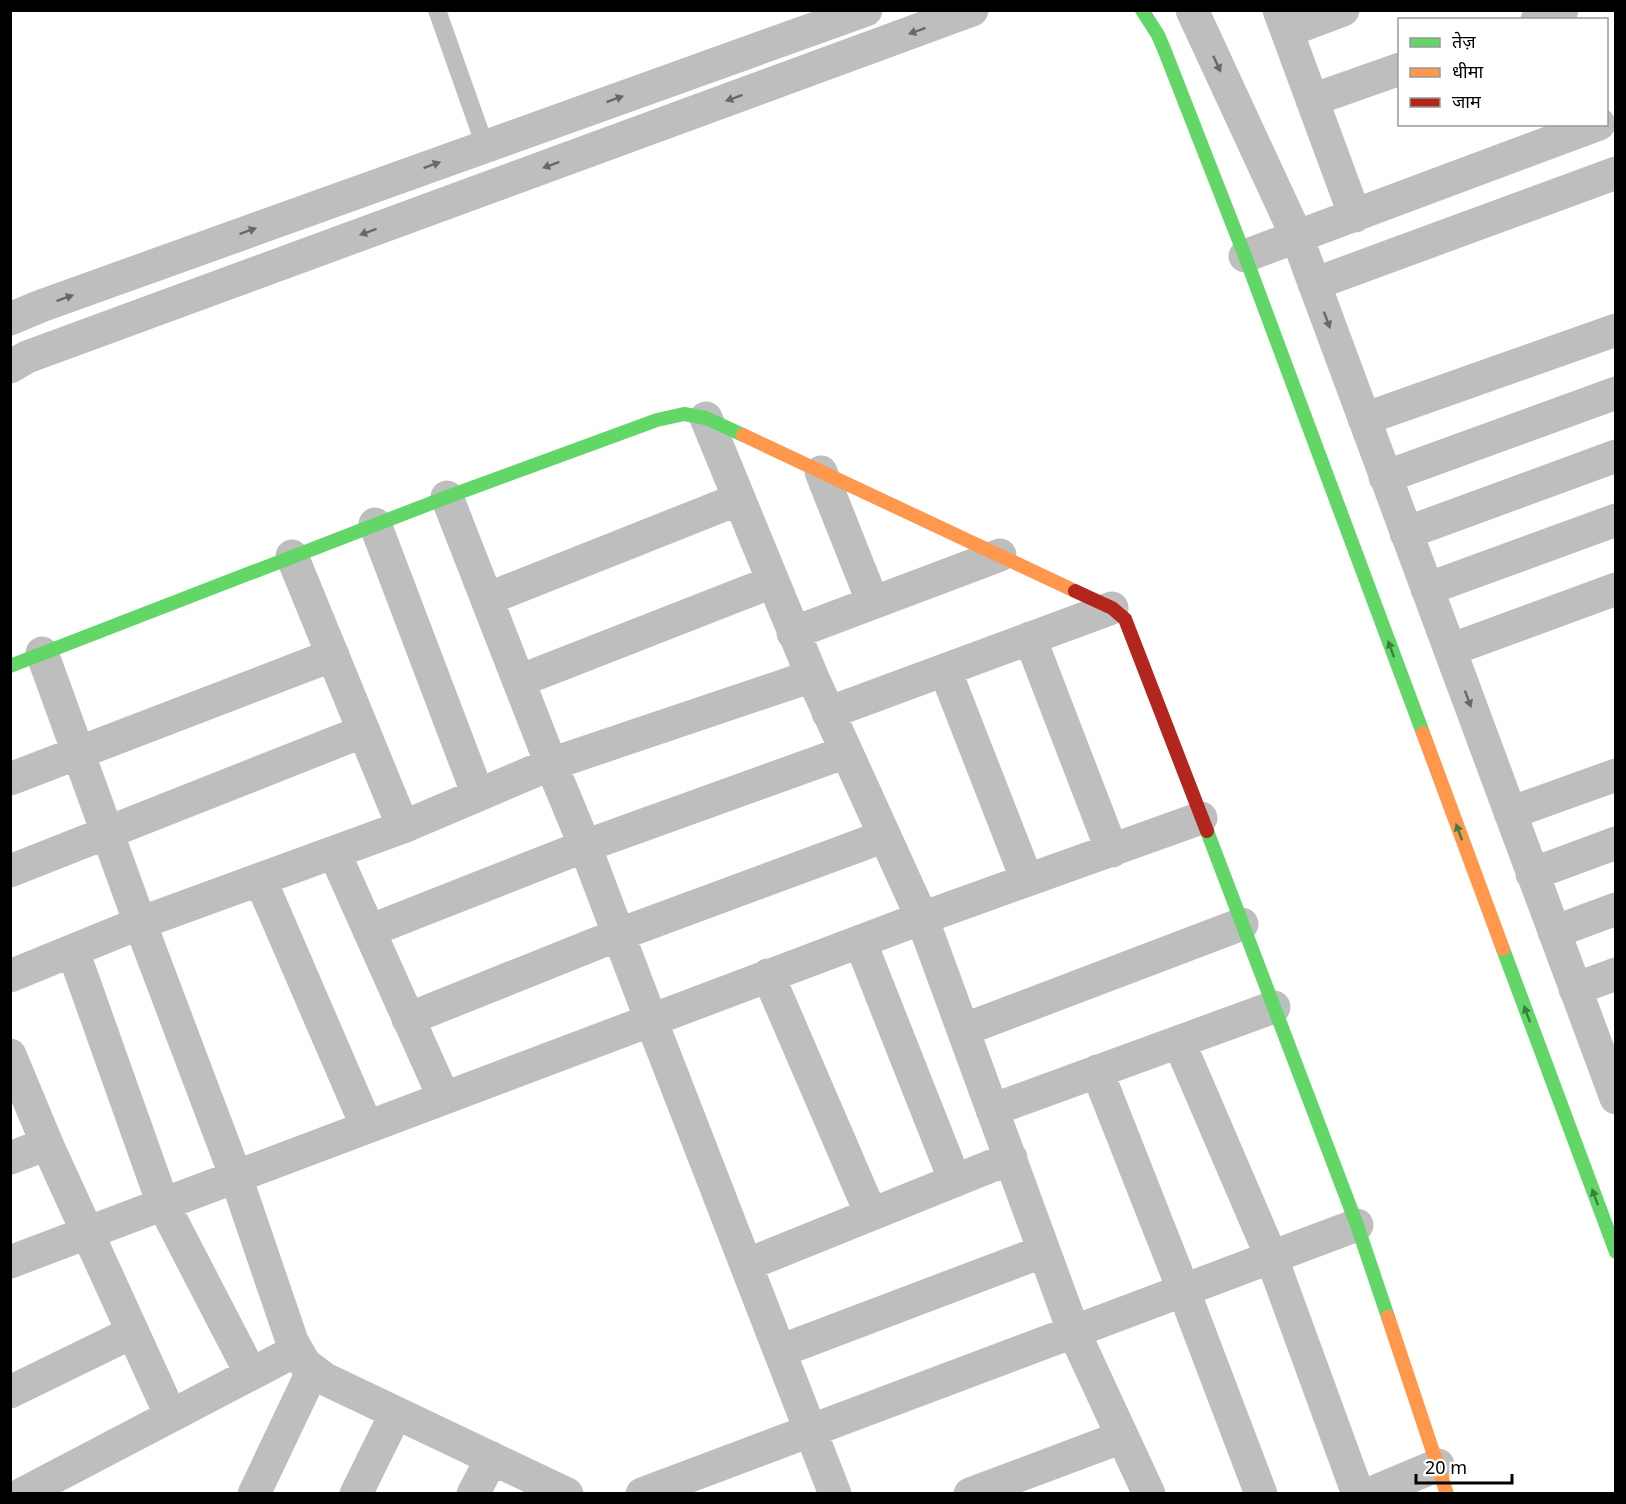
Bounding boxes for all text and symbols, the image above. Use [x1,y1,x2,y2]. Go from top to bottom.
legend [1398,18,1608,126]
one-way arrow [908,26,926,36]
text: तेज़ [1452,29,1476,53]
one-way arrow [1212,55,1221,72]
text: धीमा [1452,59,1483,83]
text: जाम [1452,89,1482,113]
one-way arrow [725,93,743,103]
one-way arrow [606,94,624,104]
one-way arrow [423,160,441,170]
one-way arrow [542,160,560,170]
one-way arrow [239,226,257,236]
one-way arrow [359,228,377,237]
one-way arrow [56,292,74,302]
one-way arrow [1323,311,1333,329]
one-way arrow [1386,640,1395,658]
one-way arrow [1463,691,1473,709]
one-way arrow [1454,823,1463,841]
one-way arrow [1522,1005,1532,1023]
one-way arrow [1590,1188,1599,1206]
scale bar [1416,1447,1512,1485]
text: 20 m [1425,1455,1467,1479]

